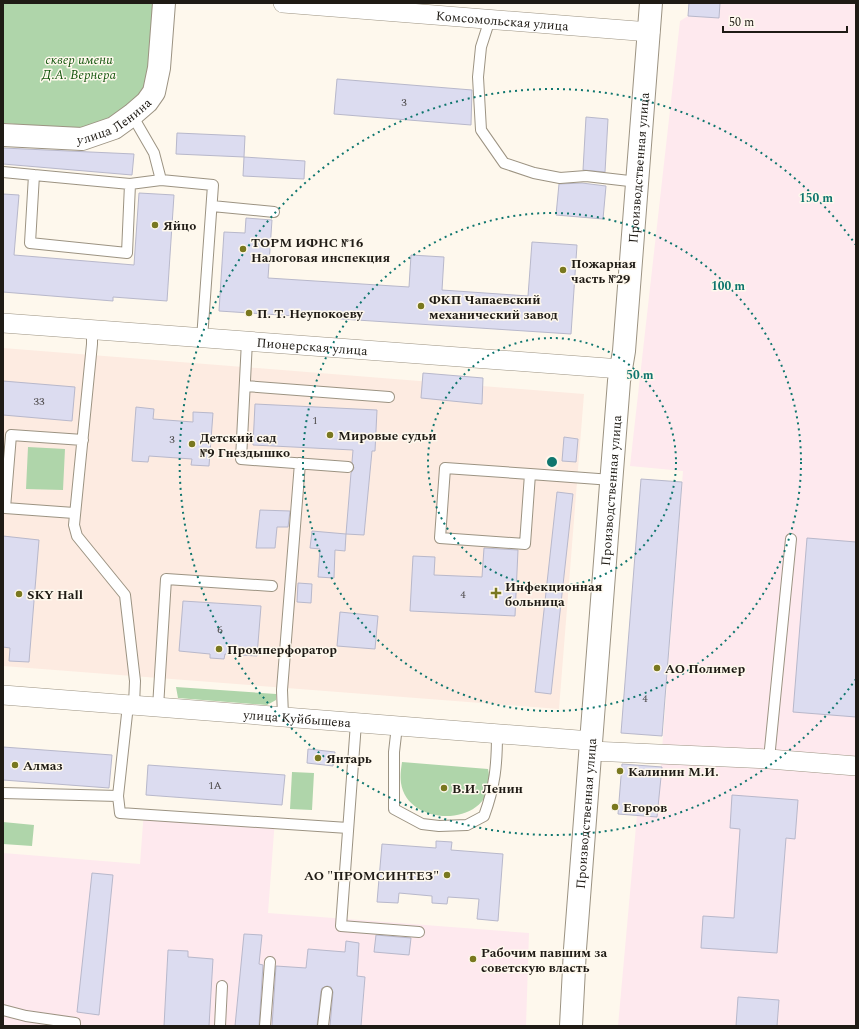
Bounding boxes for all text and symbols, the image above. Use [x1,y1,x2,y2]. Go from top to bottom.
street label: Комсомольская улица [435,6,570,37]
scale bar [723,8,847,34]
text: 50 m [729,13,754,32]
park label: сквер имени Д.А. Вернера [41,50,117,85]
street label: Производственная улица [623,91,655,244]
street label: улица Ленина [76,93,157,150]
house number: 3 [401,94,407,111]
text: 150 m [799,189,833,208]
place label: Яйцо [163,216,196,236]
marker: Яйцо [150,220,160,230]
place label: ТОРМ ИФНС №16 Налоговая инспекция [251,233,391,268]
marker: ТОРМ ИФНС №16 Налоговая инспекция [238,244,248,254]
place label: Пожарная часть №29 [571,254,637,289]
marker: Пожарная часть №29 [558,265,568,275]
text: 100 m [711,277,745,296]
place label: ФКП Чапаевский механический завод [429,290,558,325]
marker: ФКП Чапаевский механический завод [416,301,426,311]
place label: П. Т. Неупокоеву [257,304,364,324]
marker: П. Т. Неупокоеву [244,308,254,318]
street label: Пионерская улица [256,333,369,361]
text: 50 m [626,366,654,385]
house number: 33 [34,393,45,410]
house number: 1 [312,412,318,429]
street label: Производственная улица [596,414,627,567]
place label: Мировые судьи [338,426,436,446]
place label: Детский сад №9 Гнездышко [200,428,290,463]
marker: Мировые судьи [325,430,335,440]
house number: 3 [169,431,175,448]
marker: Детский сад №9 Гнездышко [187,439,197,449]
centre of rings [545,455,559,469]
place label: Инфекционная больница [505,577,603,612]
place label: SKY Hall [27,585,83,605]
house number: 4 [460,586,466,603]
marker: Инфекционная больница [490,587,502,599]
marker: SKY Hall [14,589,24,599]
house number: 6 [217,621,223,638]
place label: Промперфоратор [227,640,337,660]
marker: Промперфоратор [214,644,224,654]
place label: АО Полимер [665,659,745,679]
marker: АО Полимер [652,663,662,673]
house number: 4 [642,690,648,707]
street label: улица Куйбышева [241,705,352,733]
street label: Производственная улица [571,737,602,890]
place label: Янтарь [326,749,372,769]
marker: Янтарь [313,753,323,763]
place label: Алмаз [23,756,62,776]
marker: Алмаз [10,760,20,770]
place label: Калинин М.И. [628,762,719,782]
marker: Калинин М.И. [615,766,625,776]
house number: 1А [208,777,222,794]
place label: В.И. Ленин [452,779,523,799]
marker: В.И. Ленин [439,783,449,793]
place label: Егоров [623,798,667,818]
marker: Егоров [610,802,620,812]
place label: АО "ПРОМСИНТЕЗ" [304,866,439,886]
marker: АО "ПРОМСИНТЕЗ" [442,870,452,880]
place label: Рабочим павшим за советскую власть [481,943,608,978]
marker: Рабочим павшим за советскую власть [468,954,478,964]

